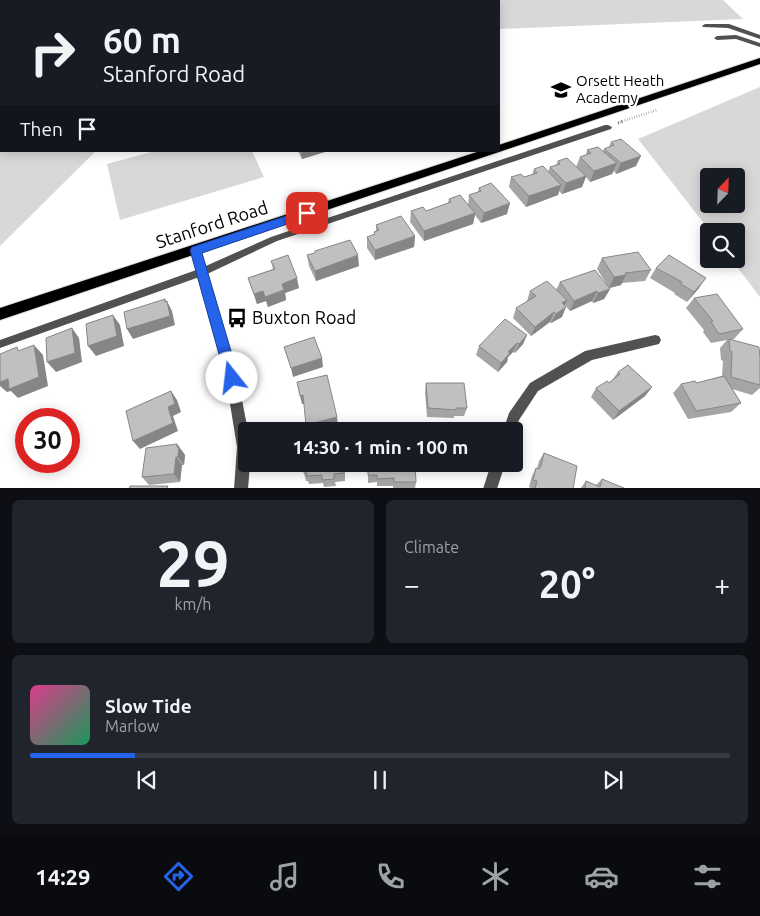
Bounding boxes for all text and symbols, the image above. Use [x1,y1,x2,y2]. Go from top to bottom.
icon: right [20,20,85,85]
text: 60 m [103,20,181,60]
text: Stanford Road [103,61,245,86]
place label: Orsett Heath Academy [576,72,664,106]
school or university icon: Orsett Heath Academy [550,79,572,101]
icon: arrive [73,115,101,143]
text: Then [20,118,63,140]
north arrow [700,168,745,212]
map controls [700,168,745,268]
pin [286,192,328,234]
street label: Stanford Road [153,197,270,252]
icon: arrive [293,199,321,227]
button: search [700,223,745,268]
bus stop icon: Buxton Road [226,307,248,329]
place label: Buxton Road [252,307,356,327]
position arrow [205,351,257,403]
speed limit sign: 30 [15,408,80,473]
text: 14:30 · 1 min · 100 m [293,436,468,458]
text: 29 [156,526,230,599]
text: Climate [404,538,459,556]
text: 20° [539,563,595,605]
text: − [404,569,420,600]
text: + [714,569,730,600]
text: km/h [175,595,211,613]
text: Slow Tide [105,695,192,717]
text: Marlow [105,717,159,735]
icon: previous [133,766,161,794]
icon: pause [366,766,394,794]
icon: next [599,766,627,794]
icon: directions [161,859,196,894]
icon: music [267,859,302,894]
icon: phone [373,859,408,894]
icon: climate [478,859,513,894]
icon: car [584,859,619,894]
icon: filters [690,859,725,894]
text: 14:29 [35,864,90,889]

